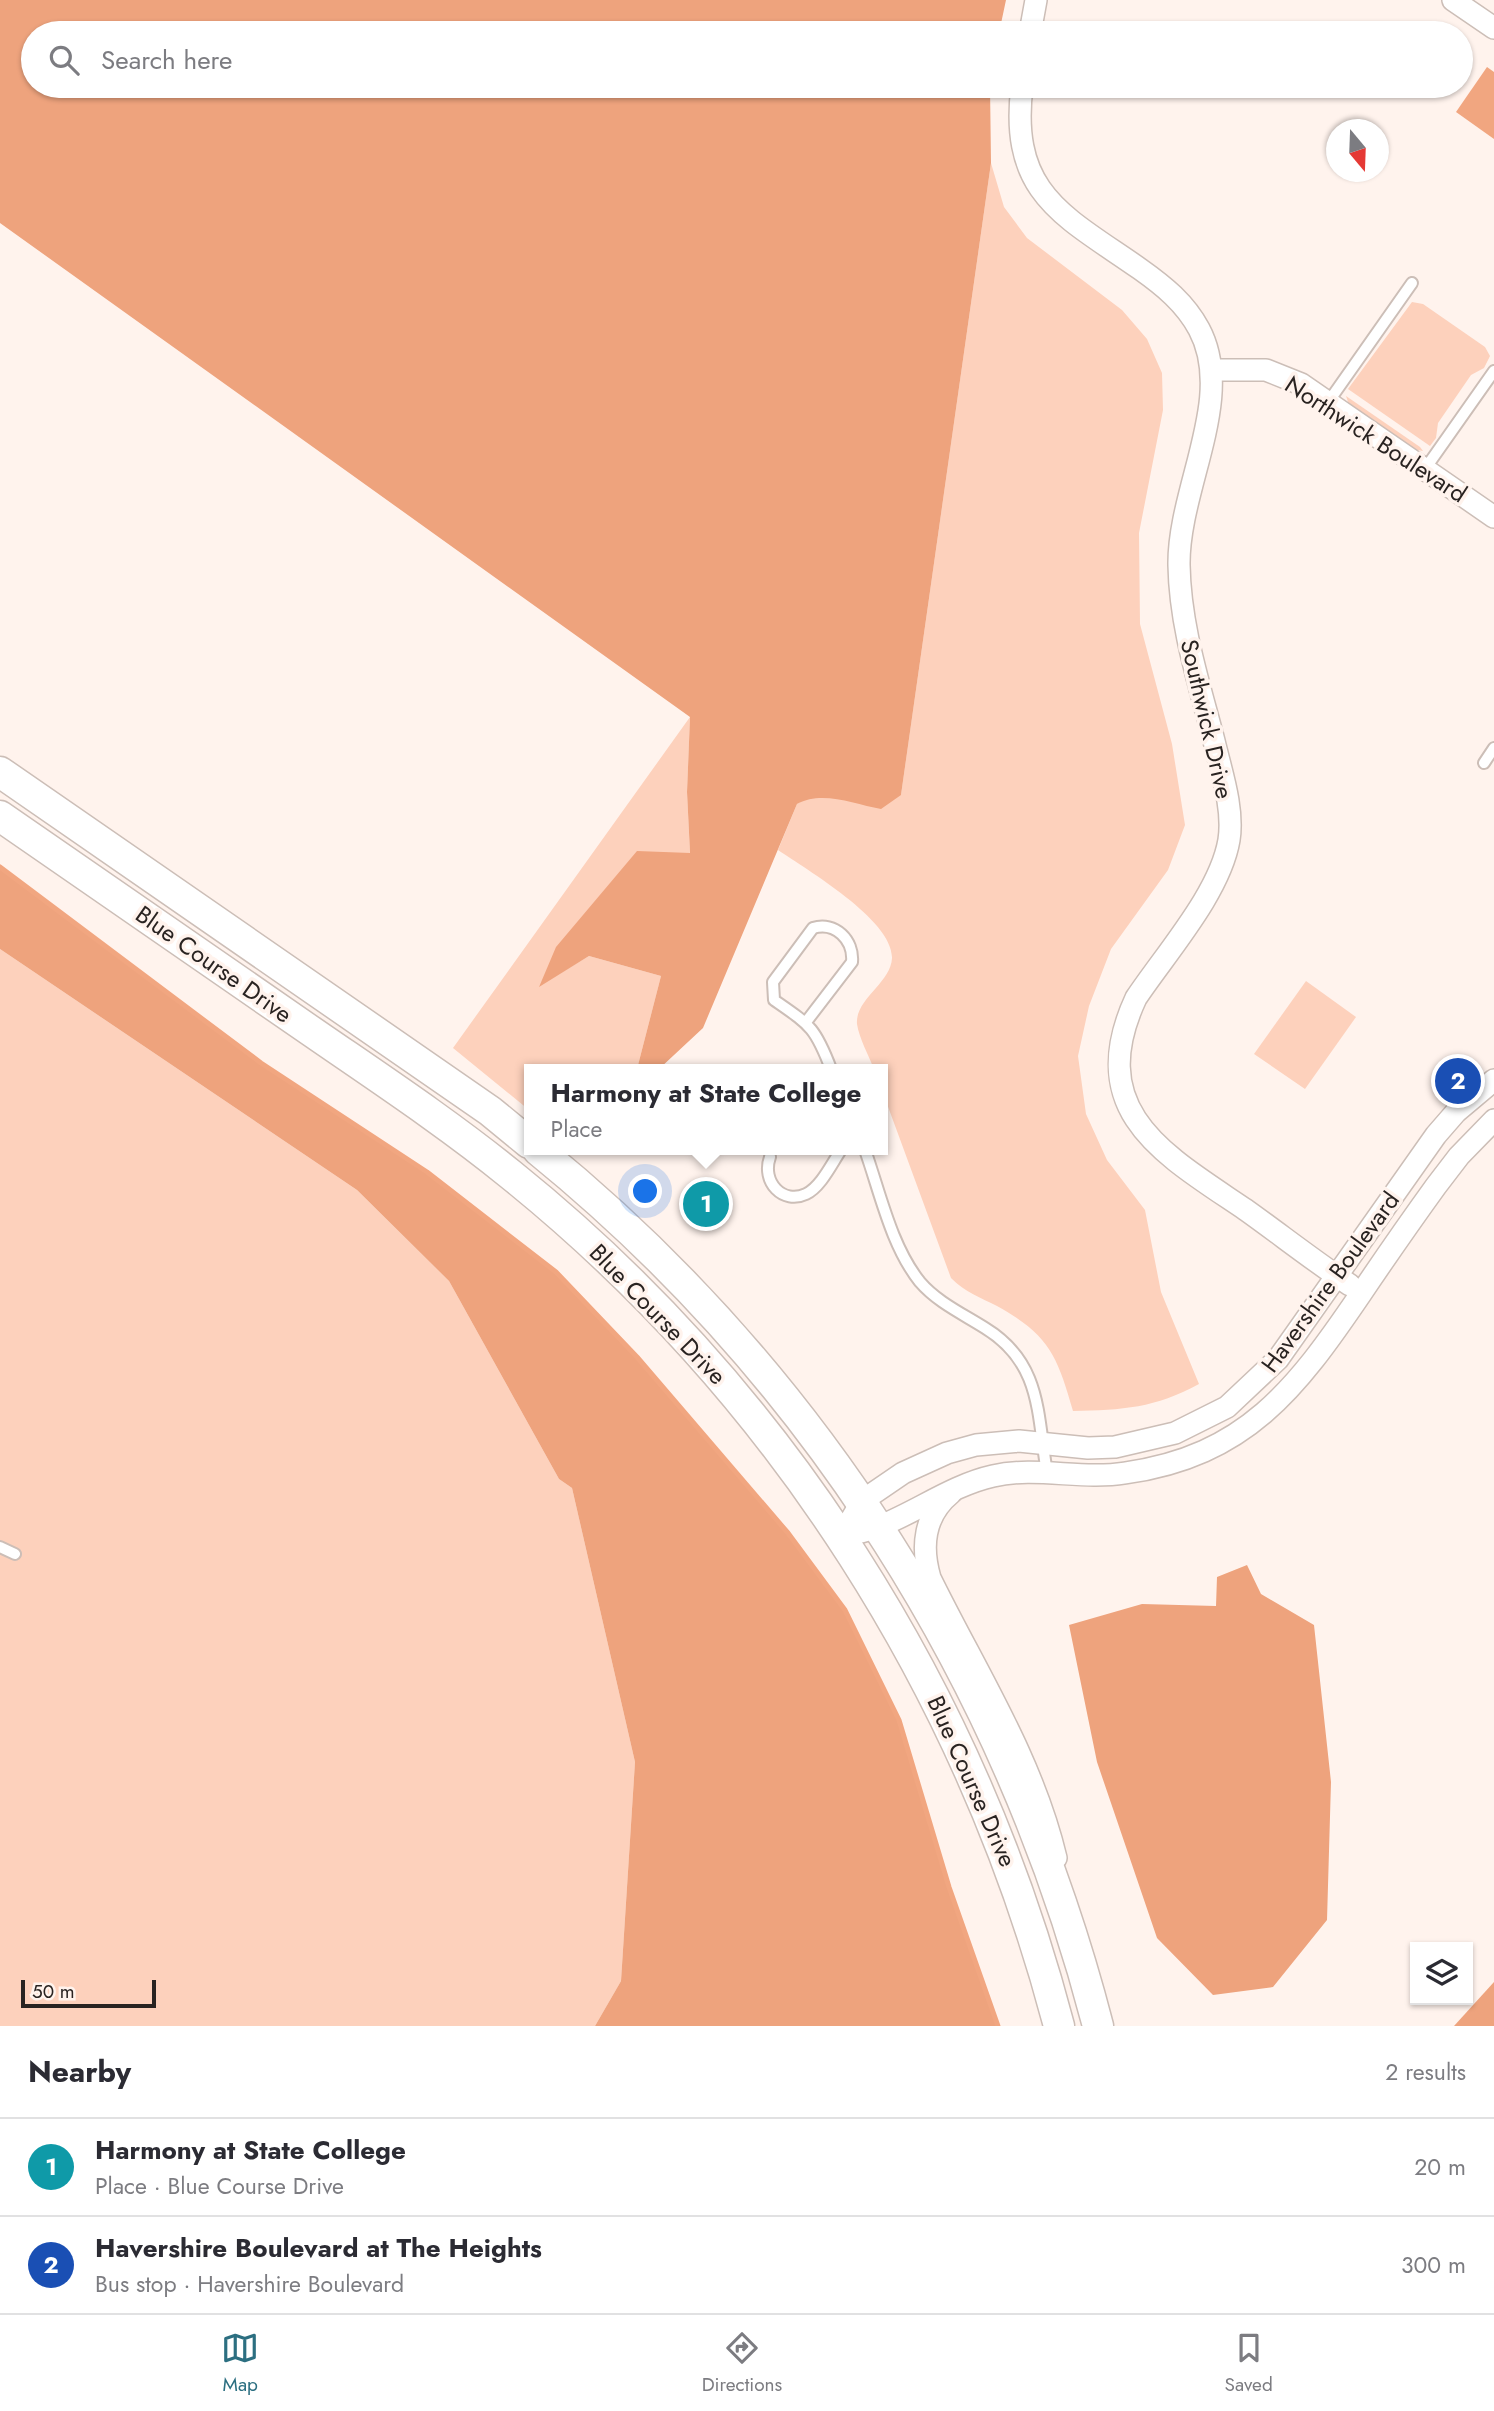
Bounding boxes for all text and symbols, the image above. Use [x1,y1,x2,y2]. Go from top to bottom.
search box [21,21,1473,98]
icon: search [45,41,83,79]
text: Search here [101,41,233,79]
north arrow [1326,119,1389,182]
street label: Northwick Boulevard [1278,367,1474,511]
street label: Southwick Drive [1172,636,1242,802]
street label: Blue Course Drive [129,897,299,1031]
pin: 2 [1435,1055,1481,1107]
popup [524,1064,888,1155]
text: Harmony at State College [551,1074,861,1112]
text: Place [551,1112,602,1146]
your location [628,1174,662,1208]
pin: 1 [683,1178,729,1230]
street label: Havershire Boulevard [1252,1184,1408,1380]
street label: Blue Course Drive [581,1236,735,1392]
street label: Blue Course Drive [919,1690,1025,1872]
map controls [1410,1942,1473,2005]
button: layers [1410,1942,1473,2005]
scale bar [21,1977,156,2009]
text: 50 m [32,1978,75,2005]
text: Nearby [28,2050,131,2093]
text: 2 results [1385,2055,1466,2089]
text: Harmony at State College [95,2131,406,2169]
text: 1 [45,2150,57,2184]
text: 20 m [1414,2150,1466,2184]
text: Place · Blue Course Drive [95,2169,344,2203]
text: Havershire Boulevard at The Heights [95,2229,542,2267]
text: 2 [43,2248,59,2282]
text: 300 m [1401,2248,1466,2282]
text: Bus stop · Havershire Boulevard [95,2267,404,2301]
tab: Map [221,2329,259,2398]
tab: Directions [702,2329,782,2398]
tab: Saved [1225,2329,1273,2398]

